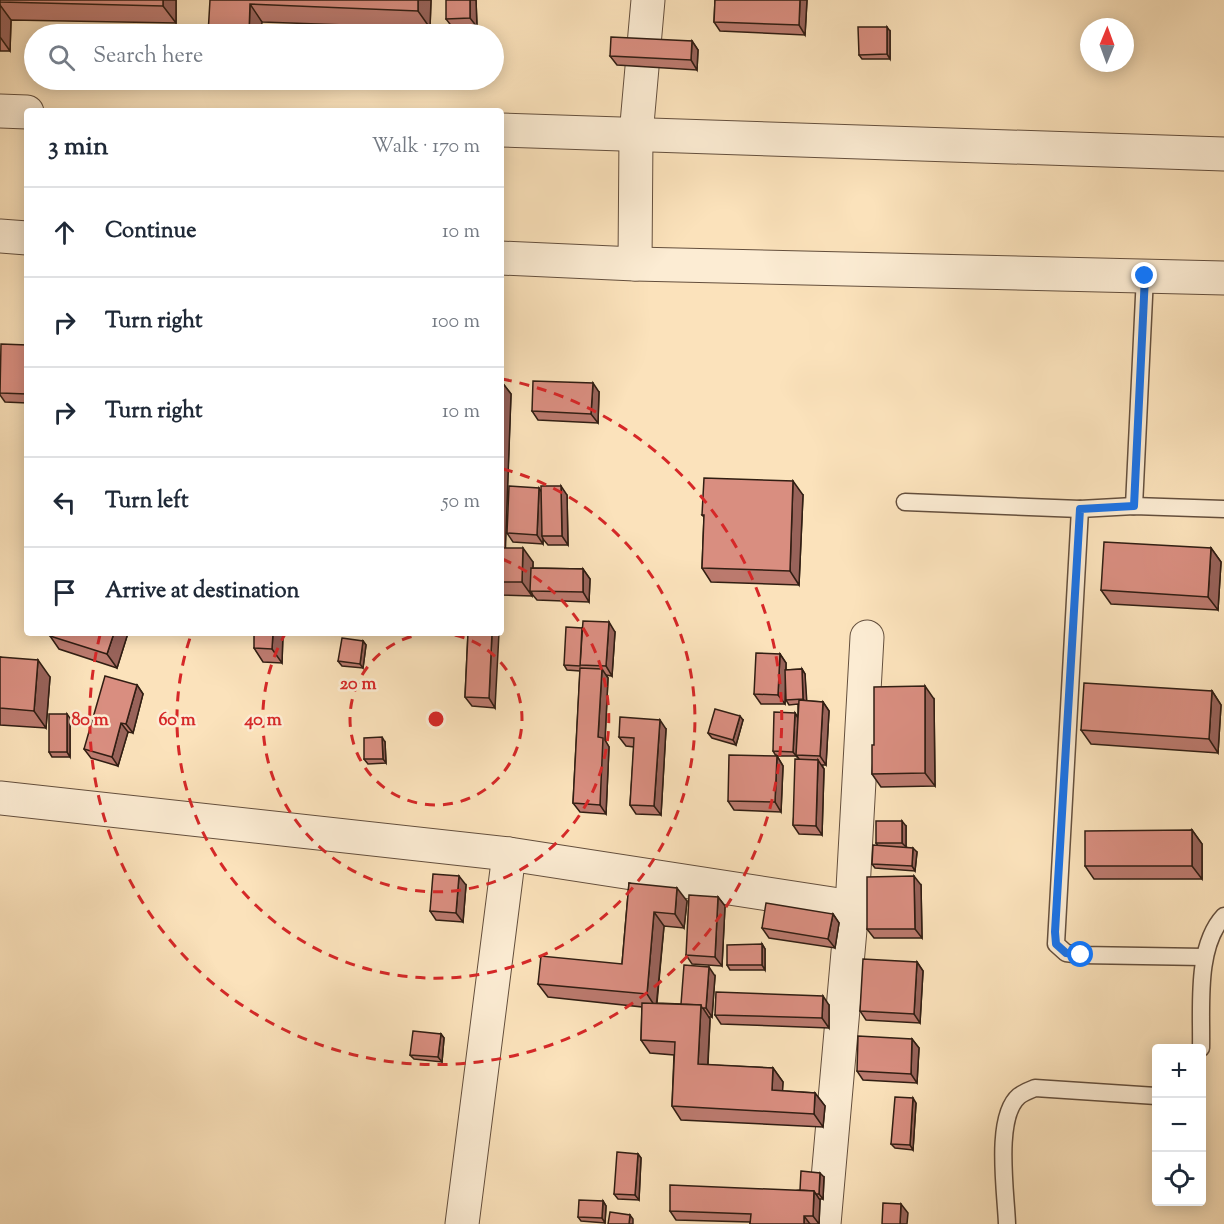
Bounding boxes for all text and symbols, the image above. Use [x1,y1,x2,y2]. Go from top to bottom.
north arrow [1080,18,1134,72]
search box [24,24,504,90]
icon: search [45,41,78,74]
text: Search here [93,41,203,73]
text: 3 min [48,129,108,166]
text: Walk · 170 m [372,133,480,162]
icon: ahead [48,216,81,249]
text: Continue [105,216,196,248]
text: 10 m [442,218,480,247]
route end [1131,262,1157,288]
icon: right [48,306,81,339]
text: Turn right [105,306,202,338]
text: 100 m [431,308,480,337]
icon: right [48,396,81,429]
text: Turn right [105,396,202,428]
text: 10 m [442,398,480,427]
icon: left [48,486,81,519]
text: Turn left [105,486,188,518]
text: 50 m [442,488,480,517]
icon: arrive [48,576,81,609]
text: Arrive at destination [105,576,300,608]
text: 20 m [340,672,376,698]
text: 80 m [71,708,109,734]
text: 60 m [158,708,196,734]
text: 40 m [243,708,282,734]
centre of rings [426,709,446,729]
route start [1067,941,1093,967]
map controls [1152,1044,1206,1206]
button: + [1152,1044,1206,1098]
button: − [1152,1098,1206,1152]
button: locate [1152,1152,1206,1206]

